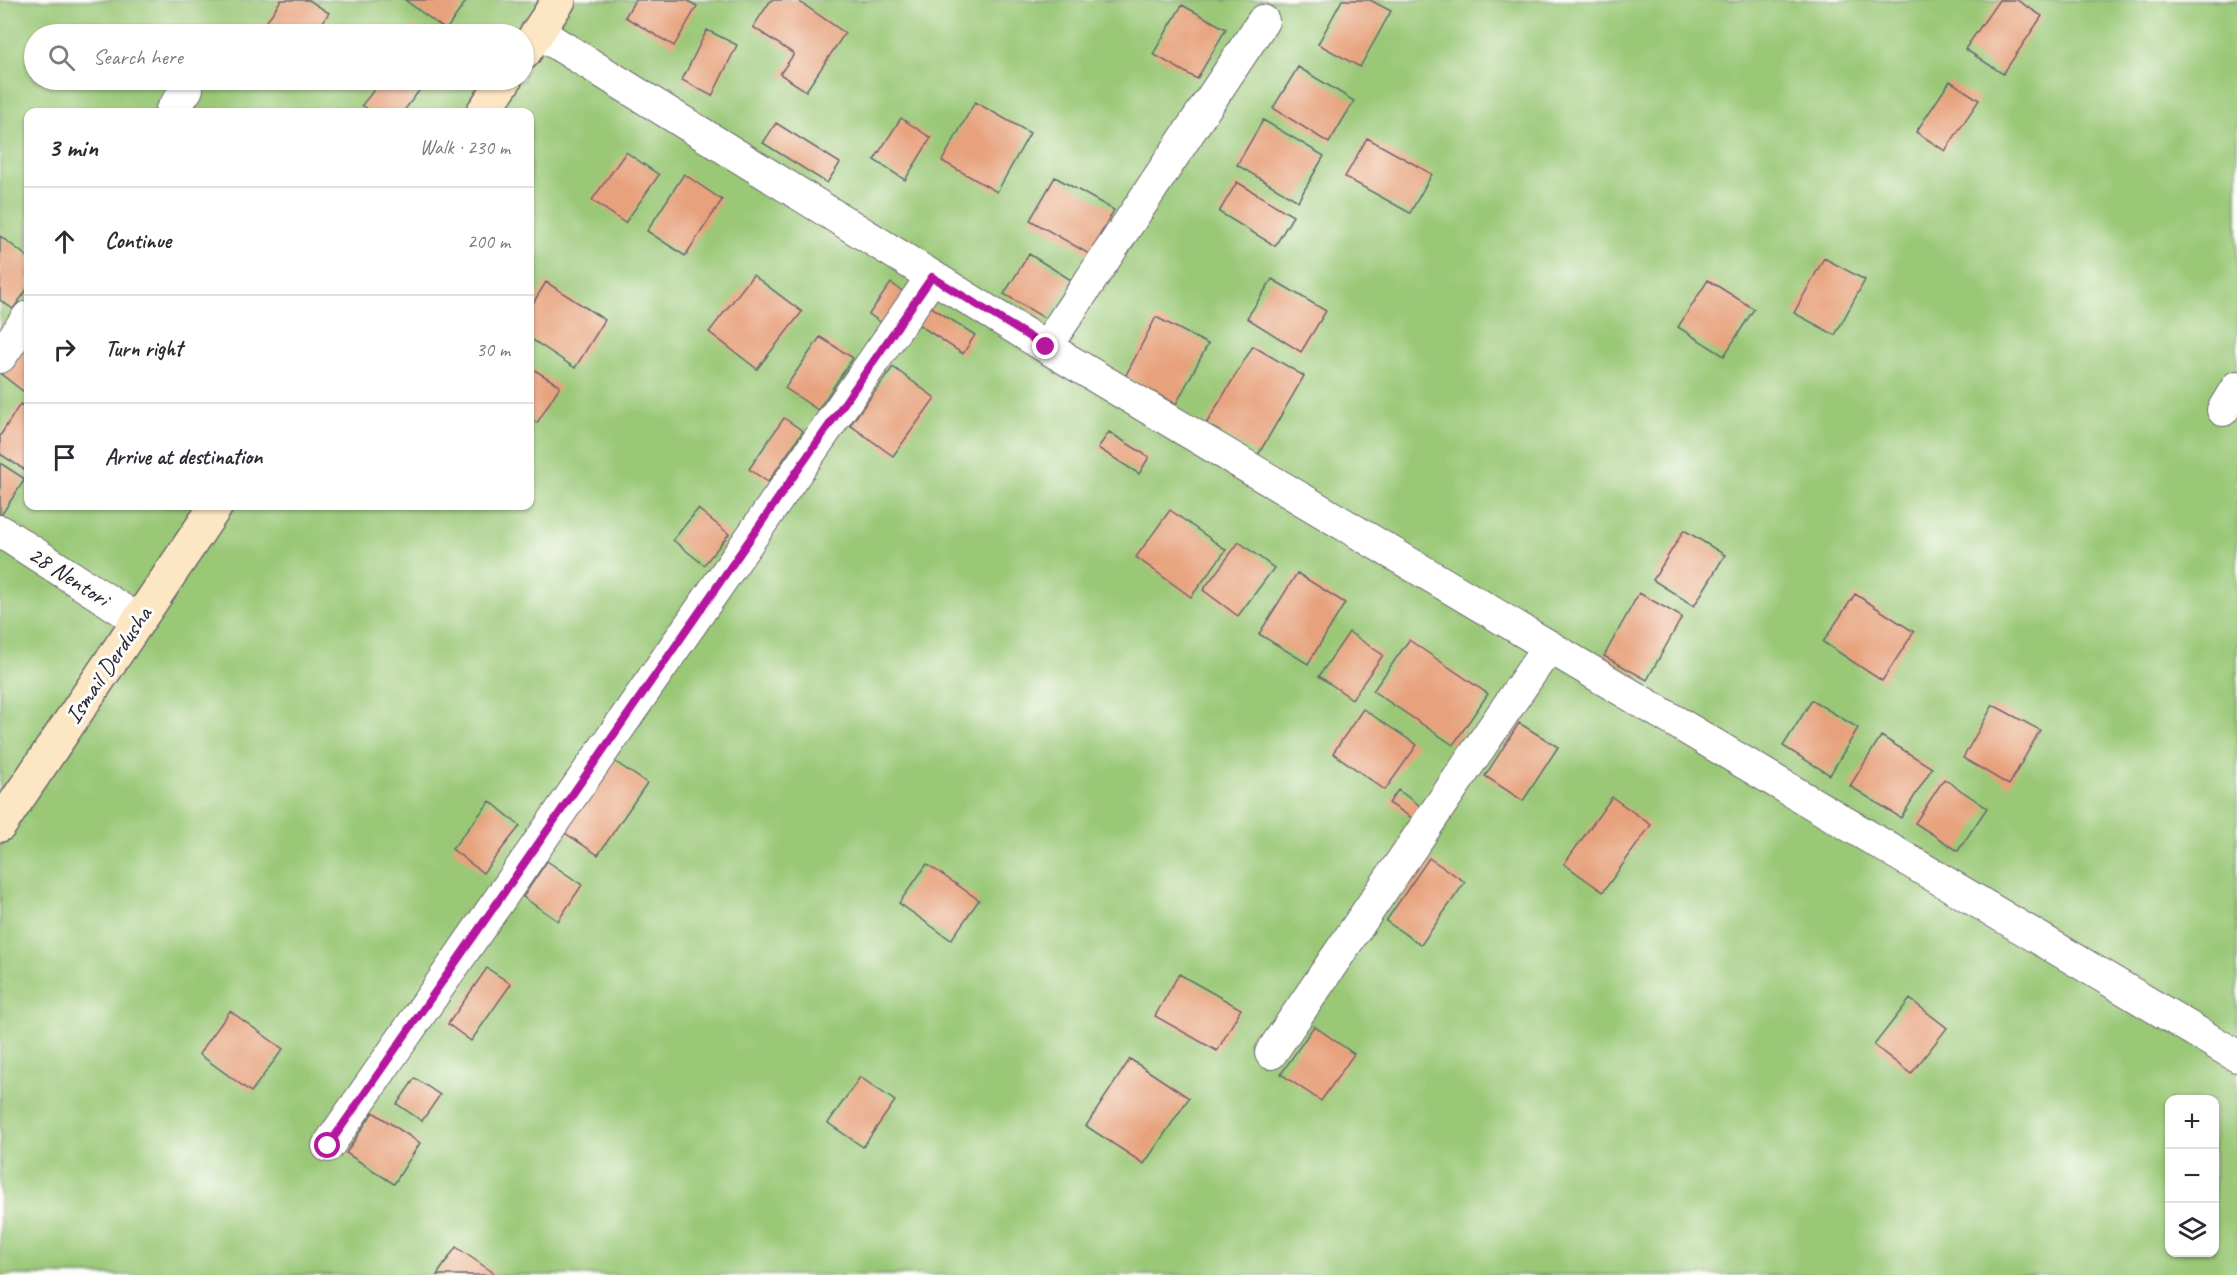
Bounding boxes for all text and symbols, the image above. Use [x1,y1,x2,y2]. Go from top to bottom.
search box [24,24,534,90]
icon: search [45,41,78,74]
text: Search here [93,43,183,71]
text: 3 min [48,131,98,164]
text: Walk · 230 m [420,135,510,160]
icon: ahead [48,225,81,258]
text: Continue [105,227,171,255]
text: 200 m [467,229,510,254]
icon: right [48,333,81,366]
route end [1032,333,1058,359]
text: Turn right [105,335,182,363]
text: 30 m [476,337,510,362]
icon: arrive [48,441,81,474]
text: Arrive at destination [105,443,262,471]
street label: 28 Nentori [23,539,118,615]
street label: Ismail Derdusha [58,600,159,729]
map controls [2165,1095,2219,1257]
button: + [2165,1095,2219,1149]
route start [314,1132,340,1158]
button: − [2165,1149,2219,1203]
button: layers [2165,1203,2219,1257]

